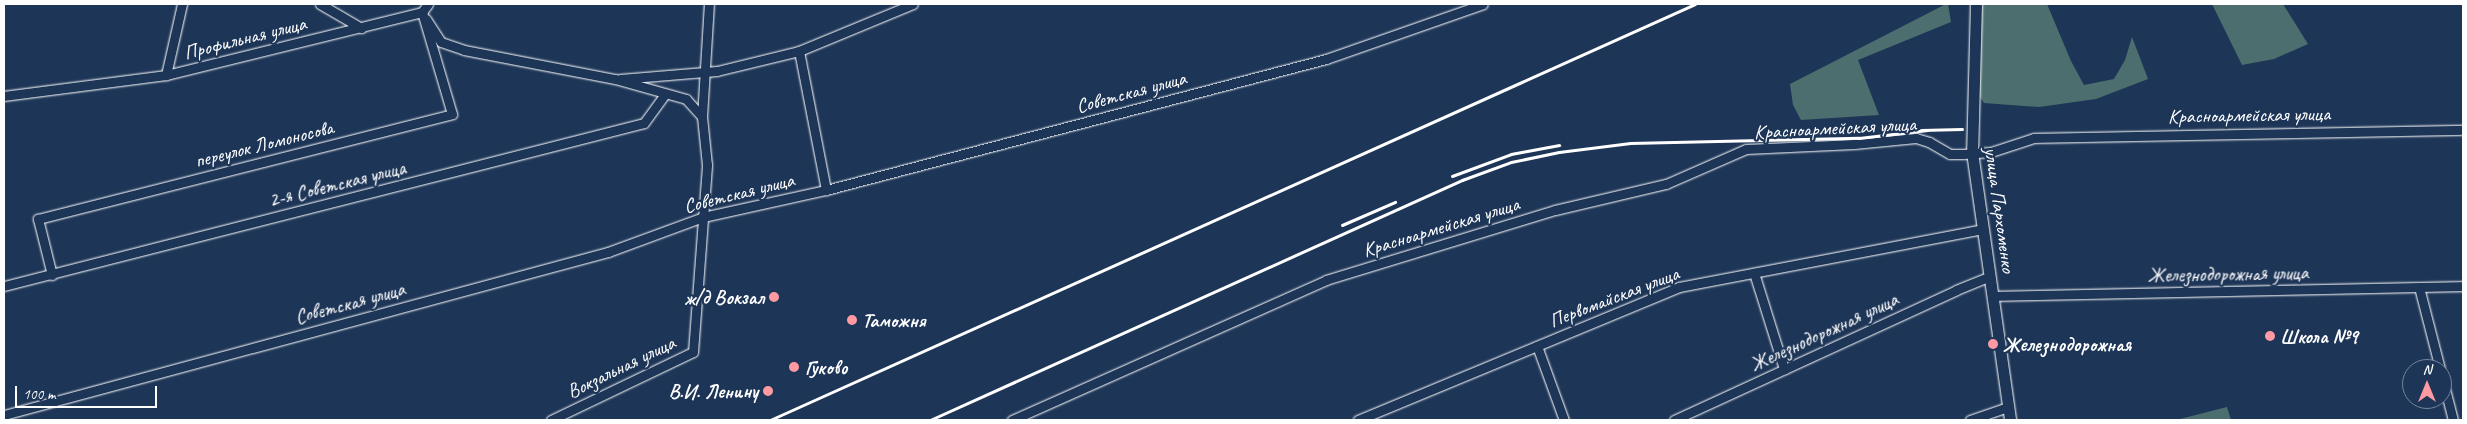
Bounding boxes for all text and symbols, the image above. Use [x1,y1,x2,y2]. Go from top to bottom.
street label: Профильная улица [181,11,309,65]
street label: Советская улица [1073,66,1189,118]
street label: Красноармейская улица [2167,102,2331,128]
street label: Красноармейская улица [1753,112,1917,144]
street label: переулок Ломоносова [193,115,335,173]
street label: улица Пархоменко [1979,146,2021,274]
street label: 2-я Советская улица [265,155,409,213]
street label: Советская улица [680,167,798,219]
street label: Красноармейская улица [1359,192,1523,262]
street label: Первомайская улица [1545,261,1683,333]
street label: Железнодорожная улица [2146,261,2310,287]
street label: Советская улица [292,277,408,329]
place label: ж/д Вокзал [685,285,764,309]
street label: Железнодорожная улица [1745,287,1903,377]
marker: ж/д Вокзал [768,291,780,303]
place label: Таможня [862,308,926,332]
marker: Таможня [846,314,858,326]
place label: Школа №9 [2280,324,2358,348]
street label: Вокзальная улица [563,330,679,404]
marker: Школа №9 [2264,330,2276,342]
place label: Железнодорожная [2003,332,2131,356]
marker: Железнодорожная [1987,338,1999,350]
place label: Гуково [805,355,847,379]
north arrow [2402,359,2452,409]
marker: Гуково [787,360,801,374]
text: N [2423,361,2431,378]
scale bar [18,376,160,408]
place label: В.И. Ленину [669,379,758,403]
text: 100 m [23,385,55,404]
marker: В.И. Ленину [762,385,774,397]

